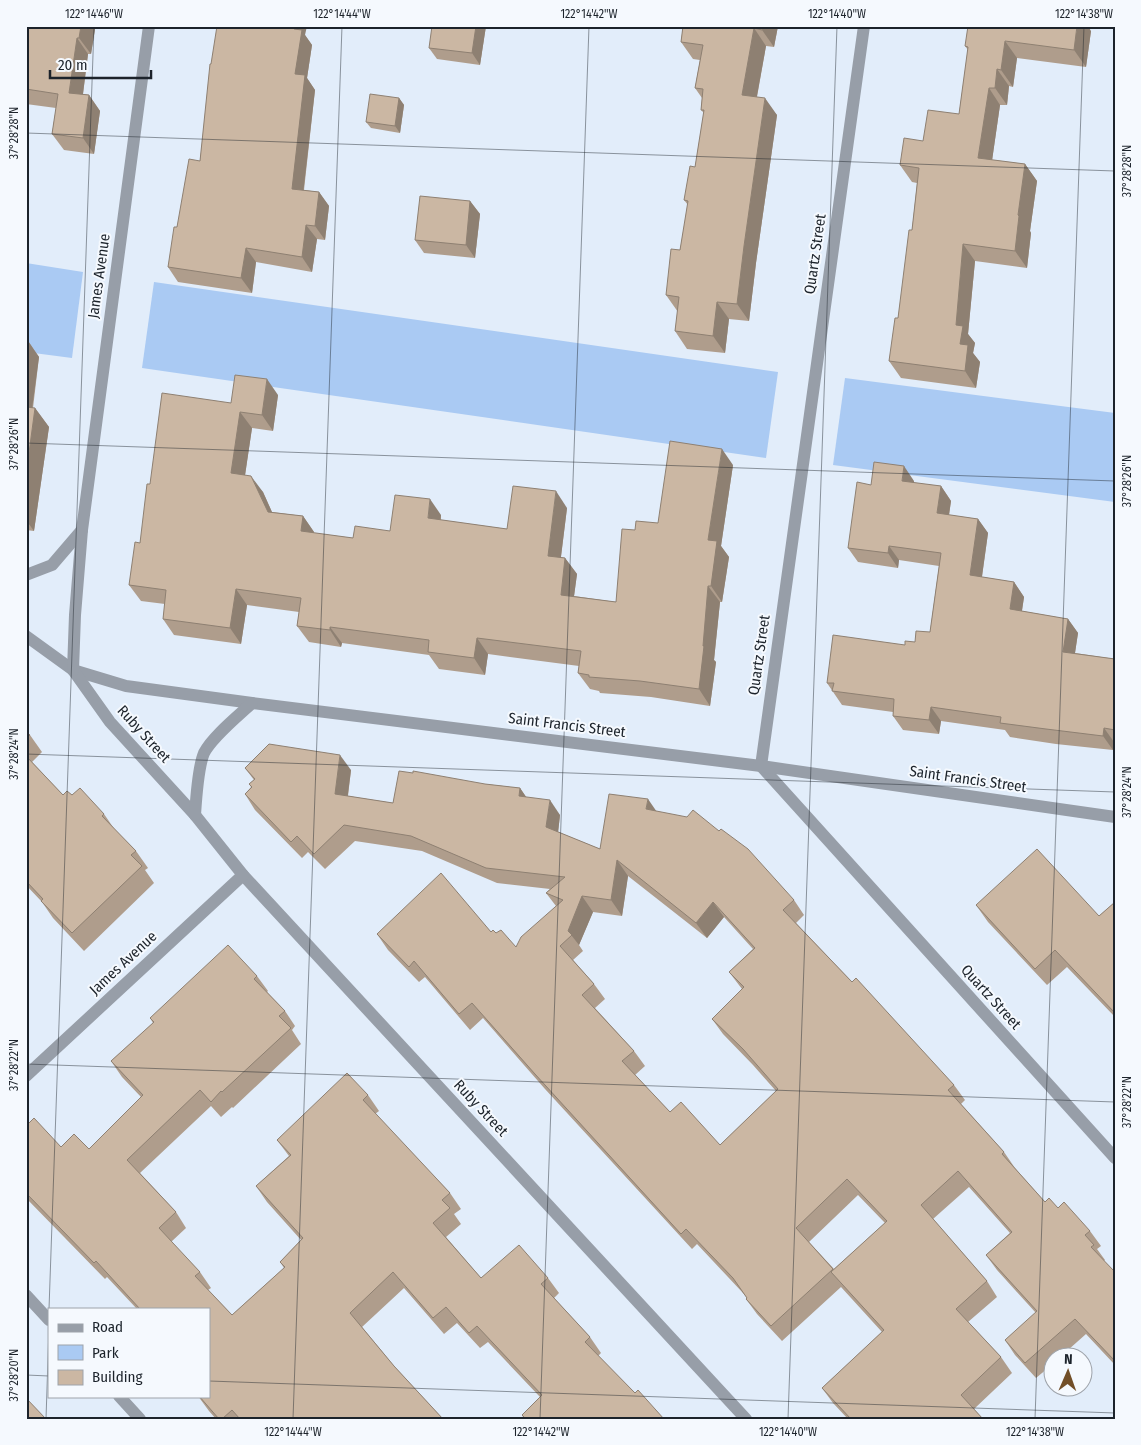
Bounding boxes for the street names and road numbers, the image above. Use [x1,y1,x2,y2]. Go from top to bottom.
street label: Quartz Street [800,213,830,295]
street label: James Avenue [84,232,114,320]
street label: Quartz Street [744,614,774,696]
street label: Ruby Street [114,702,175,766]
street label: Saint Francis Street [507,709,627,741]
street label: Saint Francis Street [908,762,1028,796]
street label: James Avenue [86,927,160,999]
street label: Quartz Street [957,961,1025,1033]
street label: Ruby Street [450,1076,512,1140]

